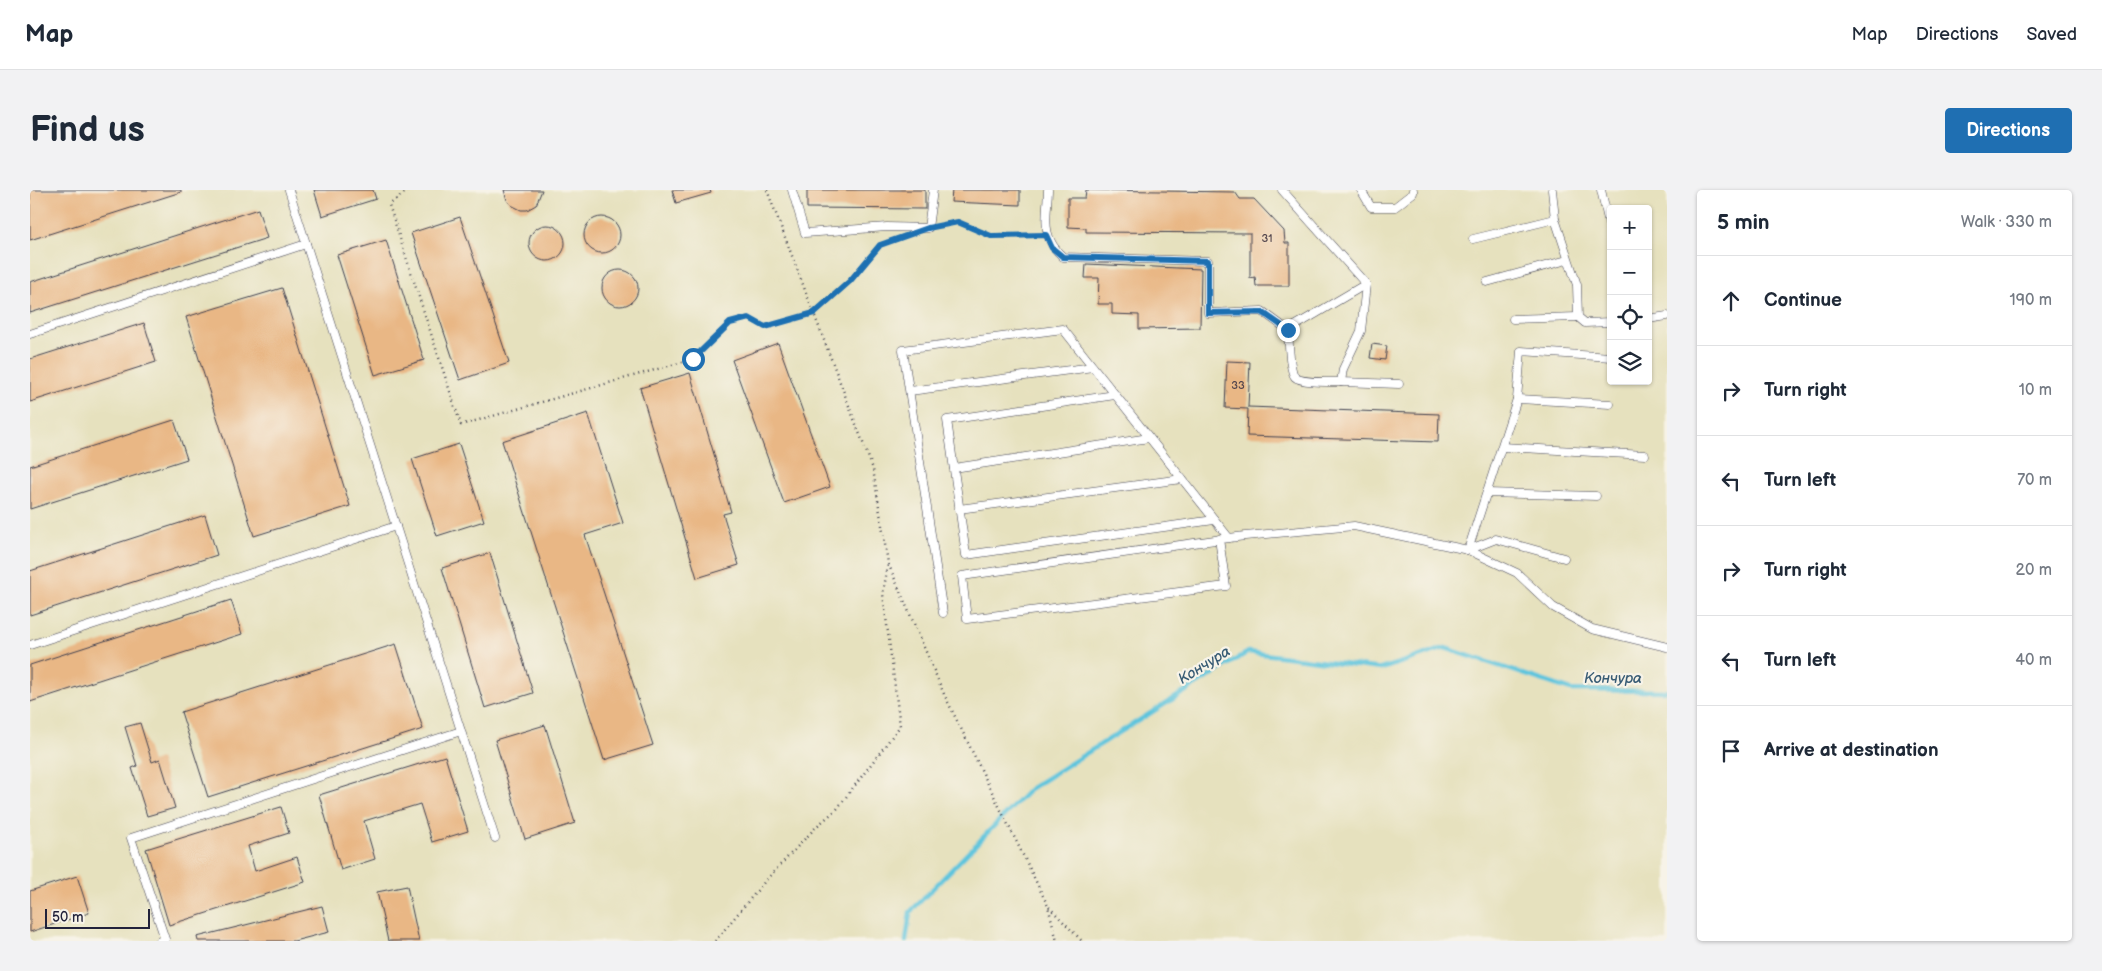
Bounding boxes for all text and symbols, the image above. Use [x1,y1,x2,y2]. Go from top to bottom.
text: Map [25,20,73,49]
text: Map [1852,24,1888,45]
text: Directions [1916,24,1998,45]
text: Saved [2026,24,2077,45]
button: Directions [1945,108,2072,153]
text: Find us [30,109,145,152]
map controls [1607,205,1652,385]
button: + [1607,205,1652,250]
text: 5 min [1717,210,1770,235]
text: Walk · 330 m [1961,213,2052,232]
house number: 31 [1261,232,1273,245]
button: − [1607,250,1652,295]
icon: ahead [1717,287,1745,315]
text: Continue [1764,289,1842,312]
text: 190 m [2010,291,2052,310]
button: locate [1607,295,1652,340]
route end [1277,319,1300,342]
button: layers [1607,340,1652,385]
route start [682,348,705,371]
icon: right [1717,377,1745,405]
house number: 33 [1231,379,1245,392]
text: Turn right [1764,379,1847,402]
text: 10 m [2019,381,2052,400]
icon: left [1717,467,1745,495]
text: Turn left [1764,469,1836,492]
text: 70 m [2017,471,2052,490]
icon: right [1717,557,1745,585]
text: Turn right [1764,559,1847,582]
text: 20 m [2016,561,2052,580]
water label: Кончура [1175,642,1234,689]
icon: left [1717,647,1745,675]
text: Turn left [1764,649,1836,672]
text: 40 m [2015,651,2052,670]
water label: Кончура [1584,669,1642,688]
icon: arrive [1717,737,1745,765]
text: Arrive at destination [1764,739,1939,762]
scale bar [45,906,150,929]
text: 50 m [52,909,84,926]

